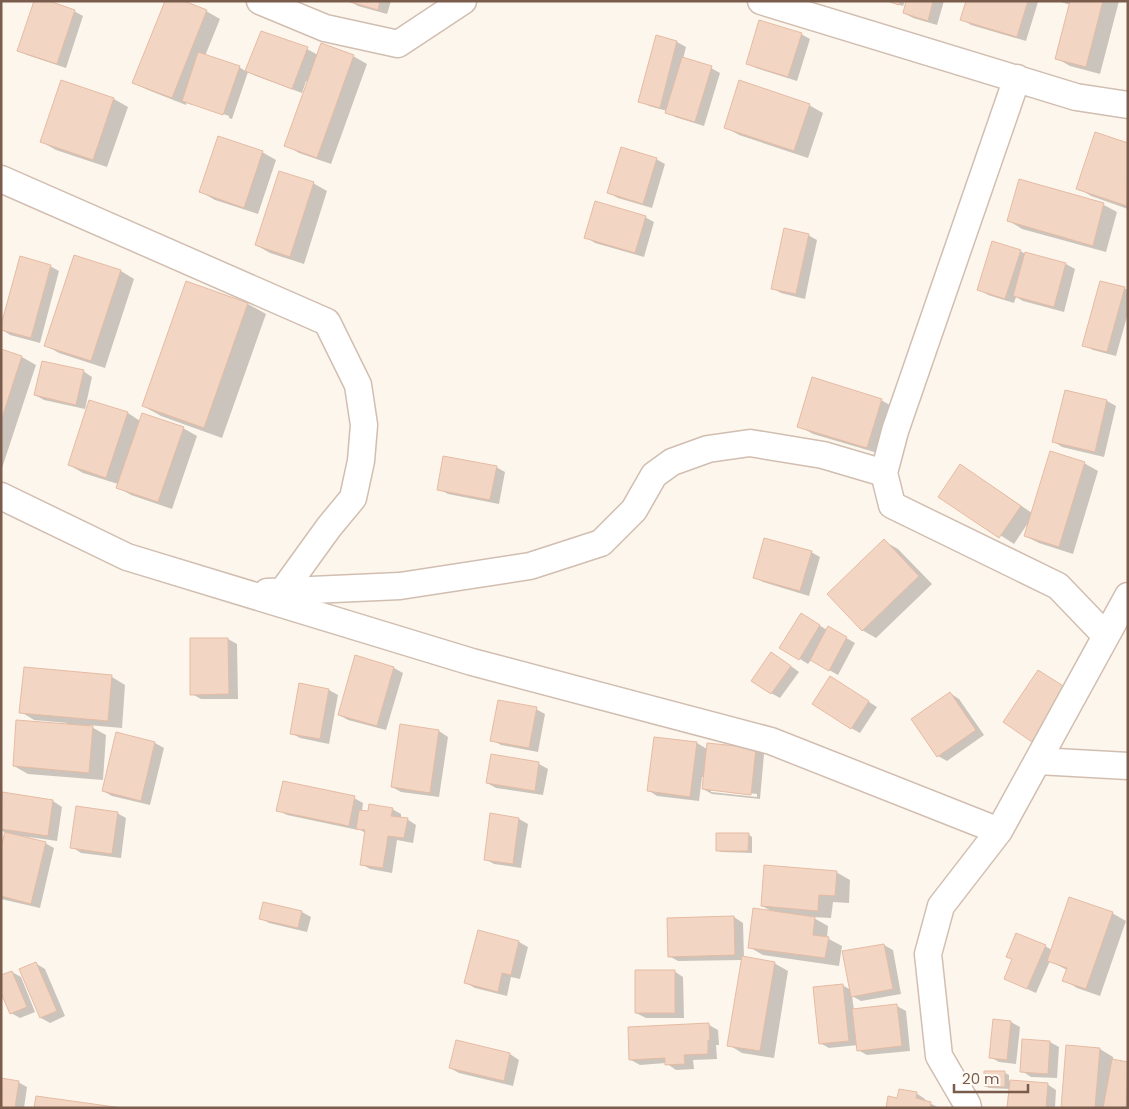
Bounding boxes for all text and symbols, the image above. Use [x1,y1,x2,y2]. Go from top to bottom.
scale bar [954,1062,1028,1094]
text: 20 m [962,1068,1000,1089]

